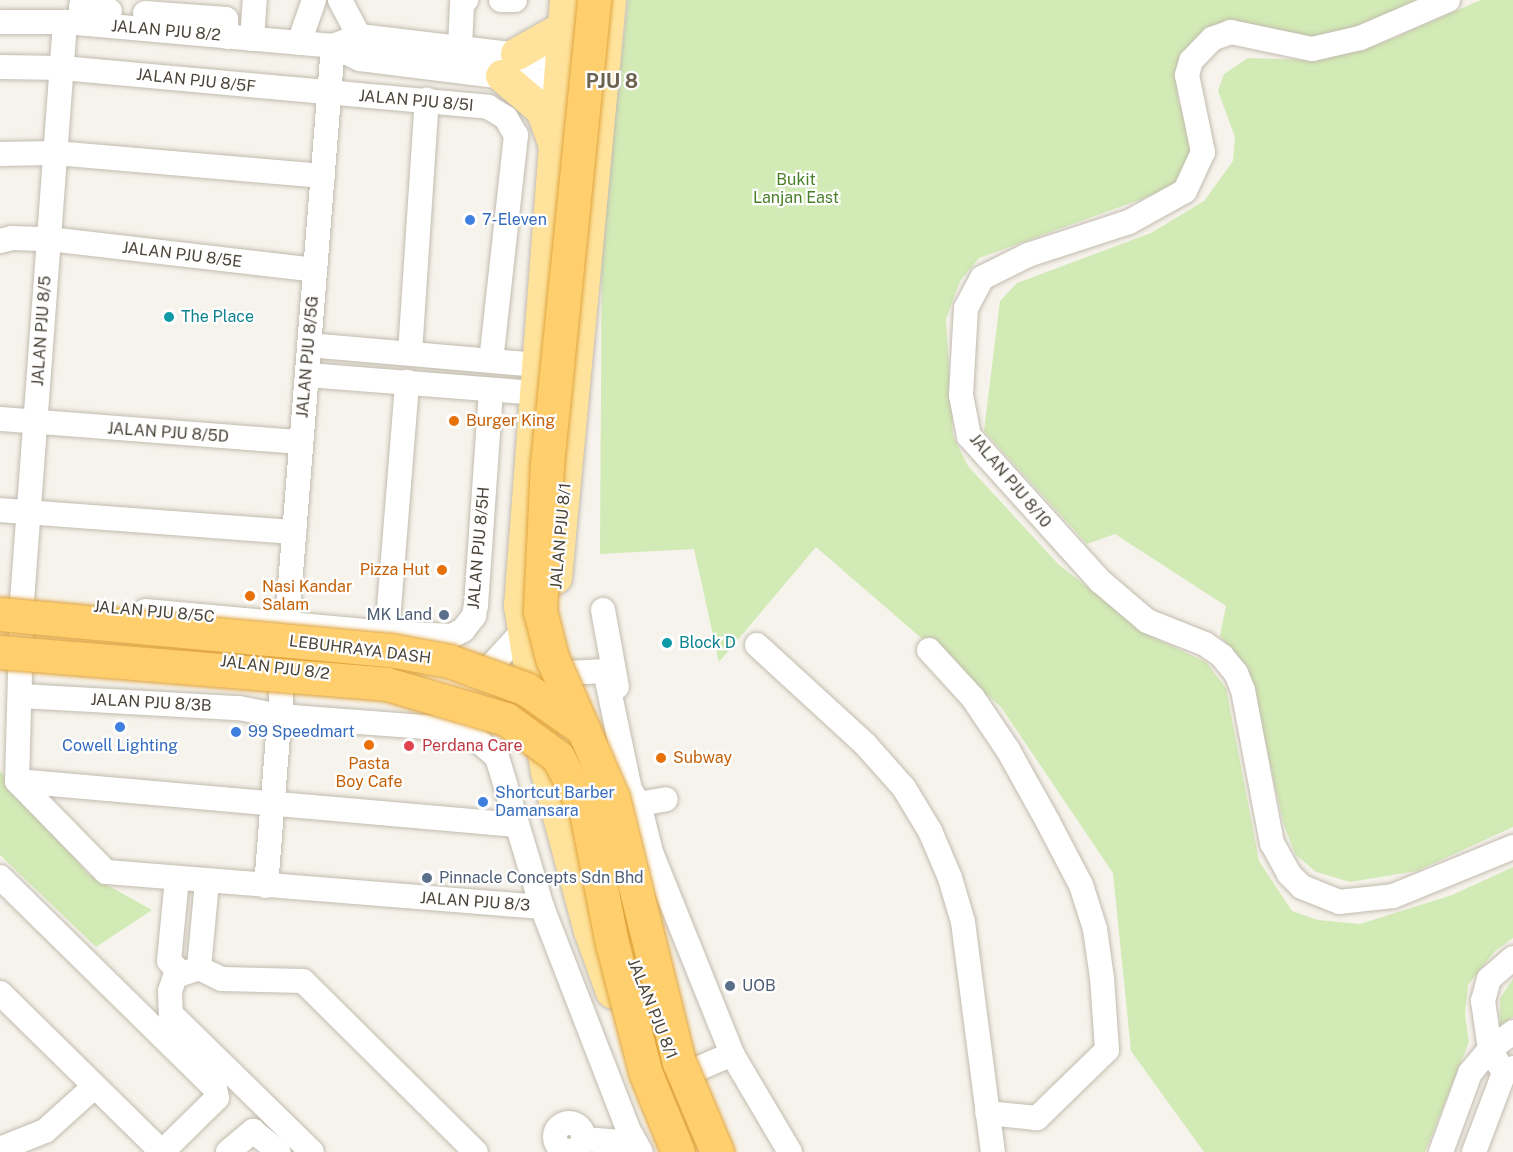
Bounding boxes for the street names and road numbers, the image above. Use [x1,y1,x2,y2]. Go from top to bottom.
street label: JALAN PJU 8/2 [110,17,222,45]
street label: JALAN PJU 8/5F [135,65,257,97]
street label: JALAN PJU 8/5I [358,86,474,116]
street label: JALAN PJU 8/5E [121,238,243,272]
street label: JALAN PJU 8/5 [29,275,55,387]
street label: JALAN PJU 8/5G [293,295,323,419]
street label: JALAN PJU 8/5D [107,419,229,447]
street label: JALAN PJU 8/10 [965,430,1055,532]
street label: JALAN PJU 8/1 [547,482,575,590]
street label: JALAN PJU 8/5H [464,486,494,610]
street label: JALAN PJU 8/5C [93,597,215,627]
street label: LEBUHRAYA DASH [288,632,432,668]
street label: JALAN PJU 8/2 [219,652,331,684]
street label: JALAN PJU 8/3B [90,690,212,716]
street label: JALAN PJU 8/3 [419,889,531,915]
street label: JALAN PJU 8/1 [623,956,681,1062]

